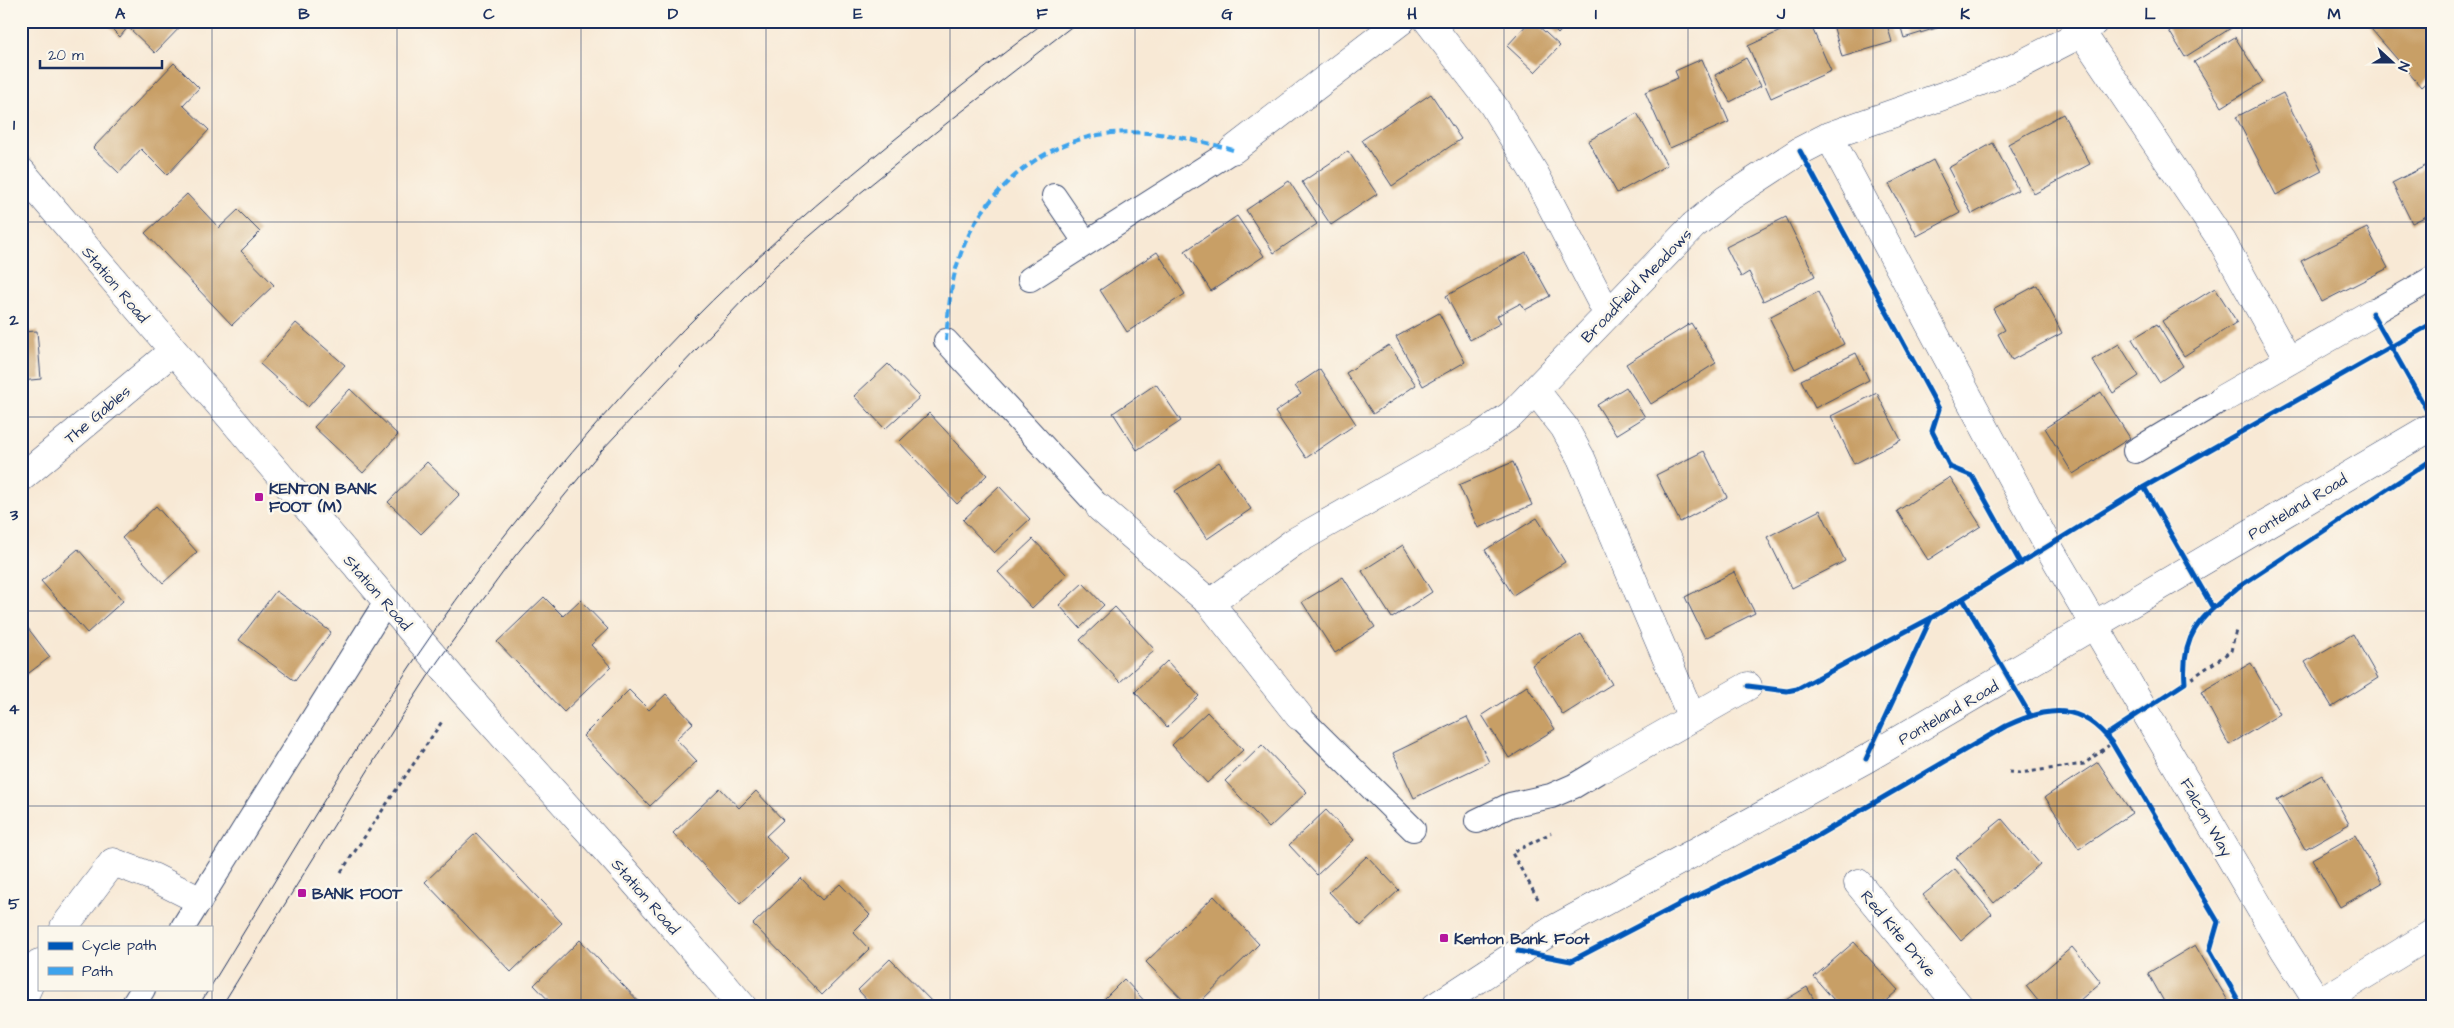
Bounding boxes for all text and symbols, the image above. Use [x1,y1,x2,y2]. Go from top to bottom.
text: A [115,3,126,25]
text: B [298,3,310,25]
text: C [483,3,495,25]
text: D [668,3,679,25]
text: E [853,3,863,25]
text: F [1036,3,1048,25]
text: G [1221,3,1233,25]
text: H [1407,3,1417,25]
text: I [1595,3,1597,25]
text: J [1776,3,1786,25]
text: K [1960,3,1970,25]
text: L [2144,3,2156,25]
text: M [2327,3,2341,25]
scale bar [40,38,162,70]
north arrow [2366,38,2416,88]
text: 20 m [48,45,84,66]
text: N [2392,59,2414,74]
text: 1 [13,114,16,136]
street label: Broadfield Meadows [1576,224,1697,348]
street label: Station Road [77,242,154,328]
text: 2 [8,309,19,331]
street label: The Gables [60,381,135,449]
street label: Ponteland Road [2244,468,2351,545]
place label: KENTON BANK FOOT (M) [269,478,377,518]
marker: KENTON BANK FOOT (M) [253,491,265,503]
text: 3 [9,504,19,526]
street label: Station Road [338,550,416,635]
street label: Ponteland Road [1894,675,2003,750]
text: 4 [9,698,20,720]
street label: Falcon Way [2174,774,2238,861]
street label: Station Road [606,854,684,939]
place label: BANK FOOT [312,883,403,905]
street label: Red Kite Drive [1855,886,1941,982]
marker: BANK FOOT [296,887,308,899]
text: 5 [8,893,20,915]
legend [38,926,212,990]
place label: Kenton Bank Foot [1454,928,1590,950]
marker: Kenton Bank Foot [1438,932,1450,944]
text: Cycle path [82,935,157,957]
text: Path [82,961,113,982]

